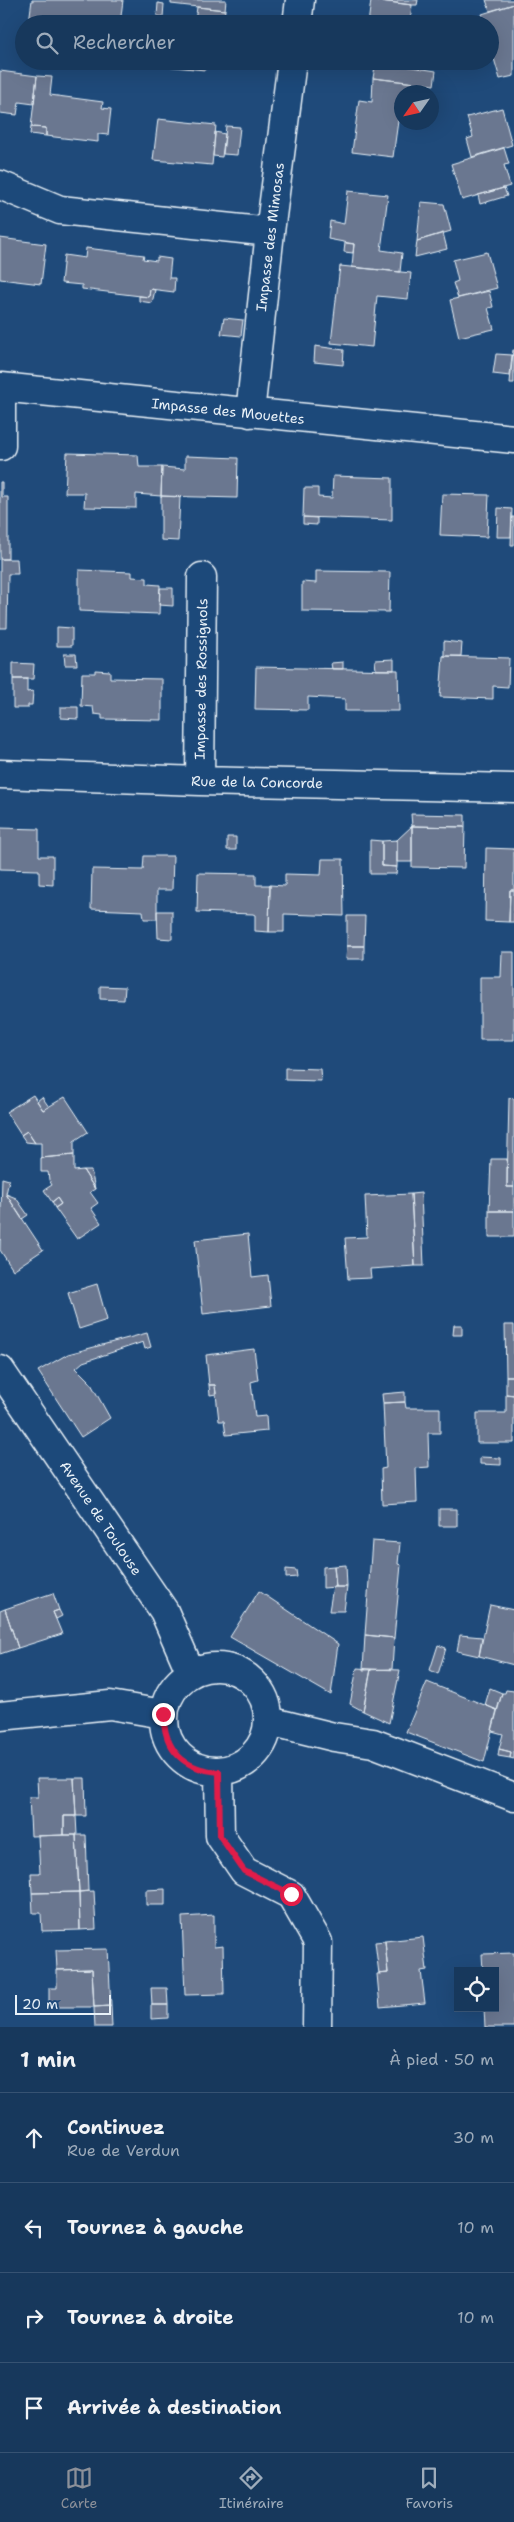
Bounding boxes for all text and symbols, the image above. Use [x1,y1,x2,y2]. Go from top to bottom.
search box [15,15,499,70]
icon: search [33,29,61,57]
text: Rechercher [73,30,176,55]
north arrow [394,85,439,130]
street label: Impasse des Mimosas [252,161,288,313]
street label: Impasse des Mouettes [150,394,306,428]
street label: Impasse des Rossignols [191,598,211,760]
street label: Rue de la Concorde [191,772,323,792]
street label: Avenue de Toulouse [56,1457,146,1579]
route end [152,1703,175,1726]
route start [280,1883,303,1906]
map controls [454,1967,499,2012]
button: locate [454,1967,499,2012]
scale bar [15,1992,111,2015]
text: 20 m [22,1995,58,2013]
text: 1 min [20,2046,76,2074]
text: À pied · 50 m [389,2049,494,2070]
text: Continuez [67,2115,165,2140]
icon: ahead [20,2124,48,2152]
text: 30 m [453,2127,494,2148]
text: Rue de Verdun [67,2140,180,2161]
icon: left [20,2214,48,2242]
text: Tournez à gauche [67,2215,244,2240]
text: 10 m [457,2217,494,2238]
icon: right [20,2304,48,2332]
text: Tournez à droite [67,2305,234,2330]
text: 10 m [457,2307,494,2328]
icon: arrive [20,2394,48,2422]
text: Arrivée à destination [67,2395,281,2420]
tab: Carte [61,2464,97,2512]
tab: Itinéraire [219,2464,284,2512]
tab: Favoris [405,2464,453,2512]

